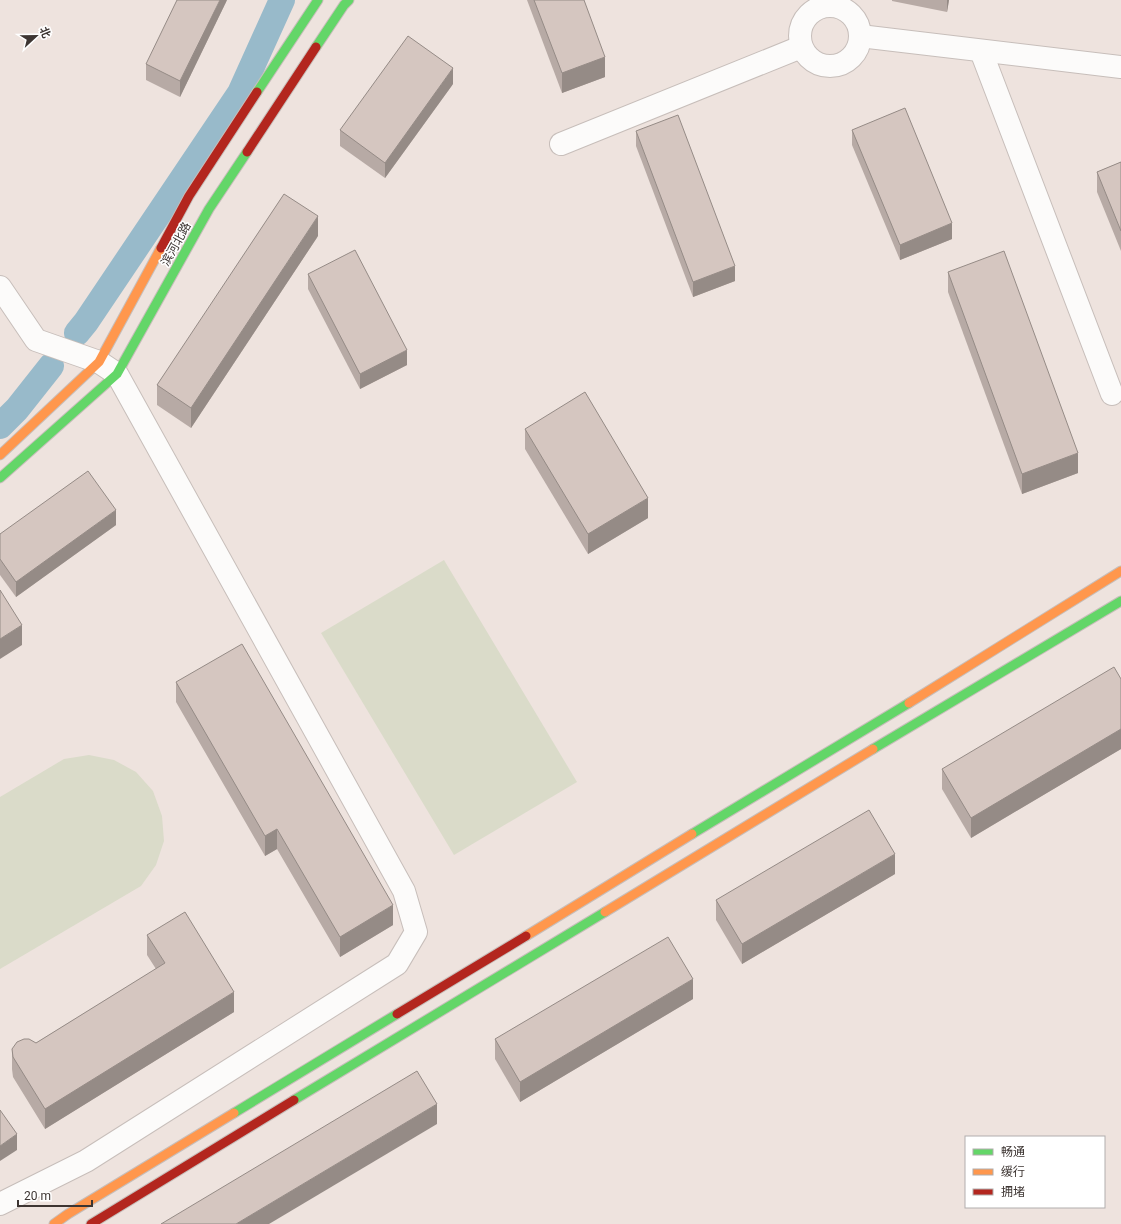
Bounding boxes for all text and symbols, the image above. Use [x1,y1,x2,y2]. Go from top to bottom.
north arrow [16,16,56,56]
text: 北 [37,25,53,40]
street label: 滨河北路 [158,220,194,268]
legend [965,1136,1105,1208]
text: 畅通 [1001,1145,1025,1159]
text: 缓行 [1001,1165,1025,1179]
scale bar [18,1182,92,1208]
text: 拥堵 [1001,1185,1025,1199]
text: 20 m [24,1189,51,1203]

